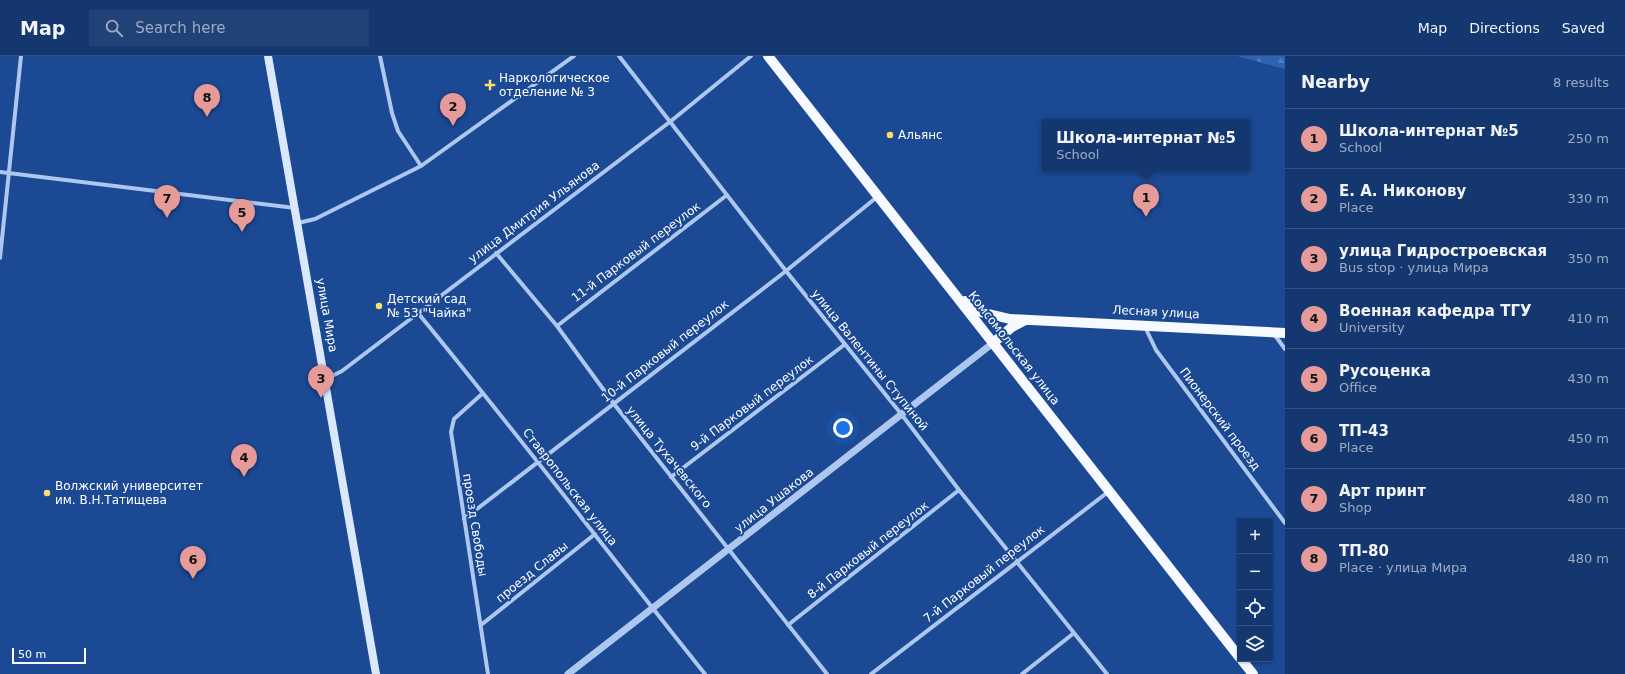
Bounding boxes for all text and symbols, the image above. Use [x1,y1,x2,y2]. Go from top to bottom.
search box [89,10,369,46]
text: Map [20,17,65,39]
icon: search [103,17,125,39]
text: Search here [135,19,225,37]
text: Map [1418,20,1447,36]
text: Directions [1469,20,1540,36]
text: Saved [1562,20,1605,36]
place label: Наркологическое отделение № 3 [499,71,610,99]
text: Nearby [1301,72,1370,92]
text: 8 results [1553,75,1609,90]
marker: Наркологическое отделение № 3 [484,79,496,91]
pin: 8 [194,84,220,117]
pin: 2 [440,93,466,126]
popup [1042,119,1250,171]
text: Школа-интернат №5 [1339,122,1519,140]
place label: Альянс [898,128,943,142]
text: Школа-интернат №5 [1056,129,1236,147]
marker: Альянс [885,130,895,140]
text: 1 [1309,131,1319,146]
text: 250 m [1567,131,1609,146]
text: School [1339,140,1382,155]
text: School [1056,147,1099,162]
street label: улица Дмитрия Ульянова [466,158,602,266]
text: Е. А. Никонову [1339,182,1466,200]
pin: 1 [1133,184,1159,217]
pin: 7 [154,185,180,218]
text: 2 [1309,191,1319,206]
text: 330 m [1567,191,1609,206]
pin: 5 [229,199,255,232]
street label: 11-й Парковый переулок [569,199,703,305]
text: Place [1339,200,1374,215]
text: улица Гидростроевская [1339,242,1547,260]
text: 3 [1309,251,1319,266]
text: 350 m [1567,251,1609,266]
text: Bus stop · улица Мира [1339,260,1489,275]
street label: улица Мира [314,277,340,353]
street label: улица Валентины Ступиной [809,287,931,433]
street label: Комсомольская улица [965,288,1063,408]
place label: Детский сад № 53 "Чайка" [387,292,471,320]
street label: 10-й Парковый переулок [599,297,731,405]
marker: Детский сад № 53 "Чайка" [374,301,384,311]
text: Военная кафедра ТГУ [1339,302,1532,320]
street label: Лесная улица [1112,303,1200,321]
text: 4 [1309,311,1319,326]
text: 410 m [1567,311,1609,326]
text: University [1339,320,1405,335]
street label: 9-й Парковый переулок [688,352,816,454]
text: Русоценка [1339,362,1431,380]
pin: 3 [308,365,334,398]
street label: Пионерский проезд [1177,365,1263,473]
text: 5 [1309,371,1319,386]
text: 430 m [1567,371,1609,386]
text: Office [1339,380,1377,395]
street label: улица Тухачевского [624,403,714,511]
your location [833,418,853,438]
text: ТП-43 [1339,422,1389,440]
street label: Ставропольская улица [520,426,620,548]
text: 6 [1309,431,1319,446]
text: 450 m [1567,431,1609,446]
text: Place [1339,440,1374,455]
pin: 4 [231,444,257,477]
street label: улица Ушакова [732,465,816,535]
street label: проезд Свободы [460,473,490,577]
place label: Волжский университет им. В.Н.Татищева [55,479,203,507]
text: Арт принт [1339,482,1426,500]
marker: Волжский университет им. В.Н.Татищева [42,488,52,498]
text: 7 [1309,491,1319,506]
text: 480 m [1567,491,1609,506]
street label: 8-й Парковый переулок [805,498,931,602]
text: Shop [1339,500,1372,515]
map controls [1237,518,1273,662]
button: + [1237,518,1273,554]
street label: 7-й Парковый переулок [921,522,1047,626]
street label: проезд Славы [493,539,571,605]
text: ТП-80 [1339,542,1389,560]
pin: 6 [180,546,206,579]
text: 8 [1309,551,1319,566]
text: 480 m [1567,551,1609,566]
button: − [1237,554,1273,590]
text: Place · улица Мира [1339,560,1467,575]
button: locate [1237,590,1273,626]
button: layers [1237,626,1273,662]
scale bar [12,646,86,665]
text: 50 m [18,648,46,661]

